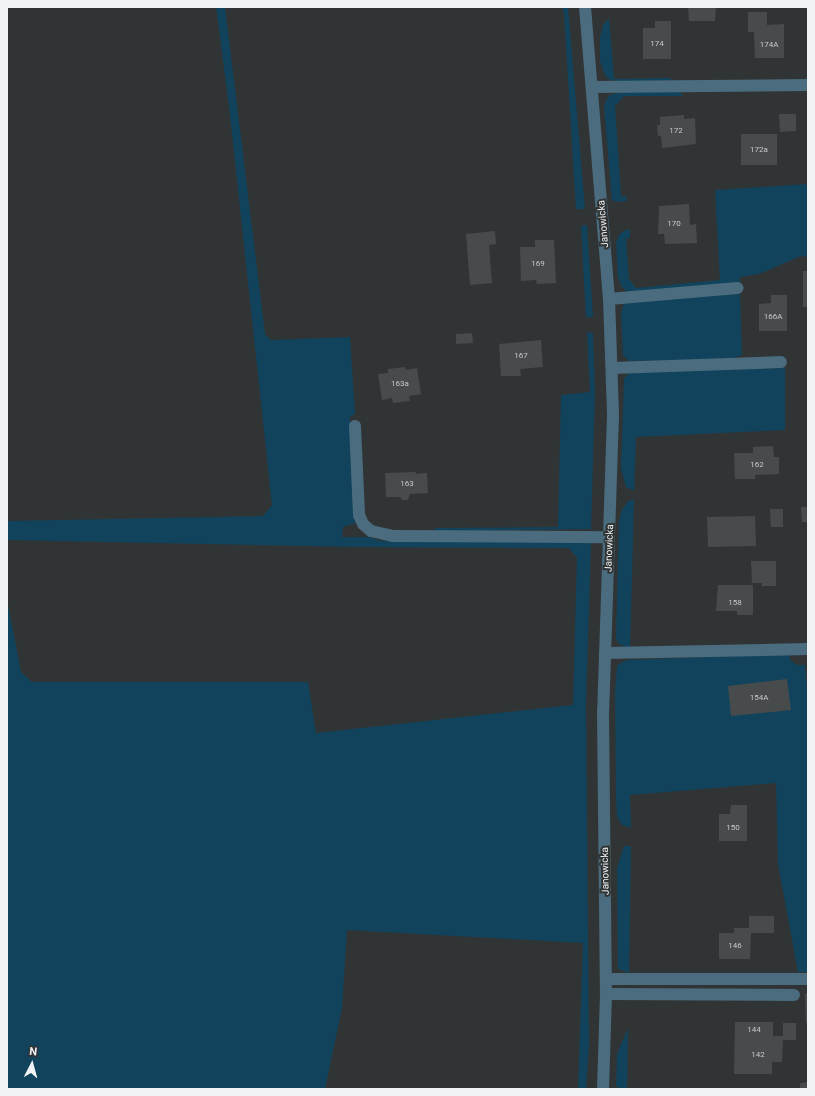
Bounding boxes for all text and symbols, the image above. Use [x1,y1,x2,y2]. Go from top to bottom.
house number: 174 [650,39,664,49]
house number: 174A [760,40,778,50]
house number: 172 [669,126,683,136]
house number: 172a [750,145,768,155]
street label: Janowicka [595,200,611,248]
house number: 170 [667,219,681,229]
house number: 169 [531,259,545,269]
house number: 166A [764,312,782,322]
house number: 167 [514,351,528,361]
house number: 163a [391,379,409,389]
house number: 162 [750,460,764,470]
house number: 163 [400,479,414,489]
street label: Janowicka [602,524,616,572]
house number: 158 [728,598,742,608]
house number: 154A [750,693,768,703]
house number: 150 [726,823,740,833]
street label: Janowicka [599,847,611,895]
house number: 146 [728,941,742,951]
house number: 144 [747,1025,761,1035]
north arrow [12,1044,52,1084]
text: N [29,1045,38,1058]
house number: 142 [751,1050,765,1060]

